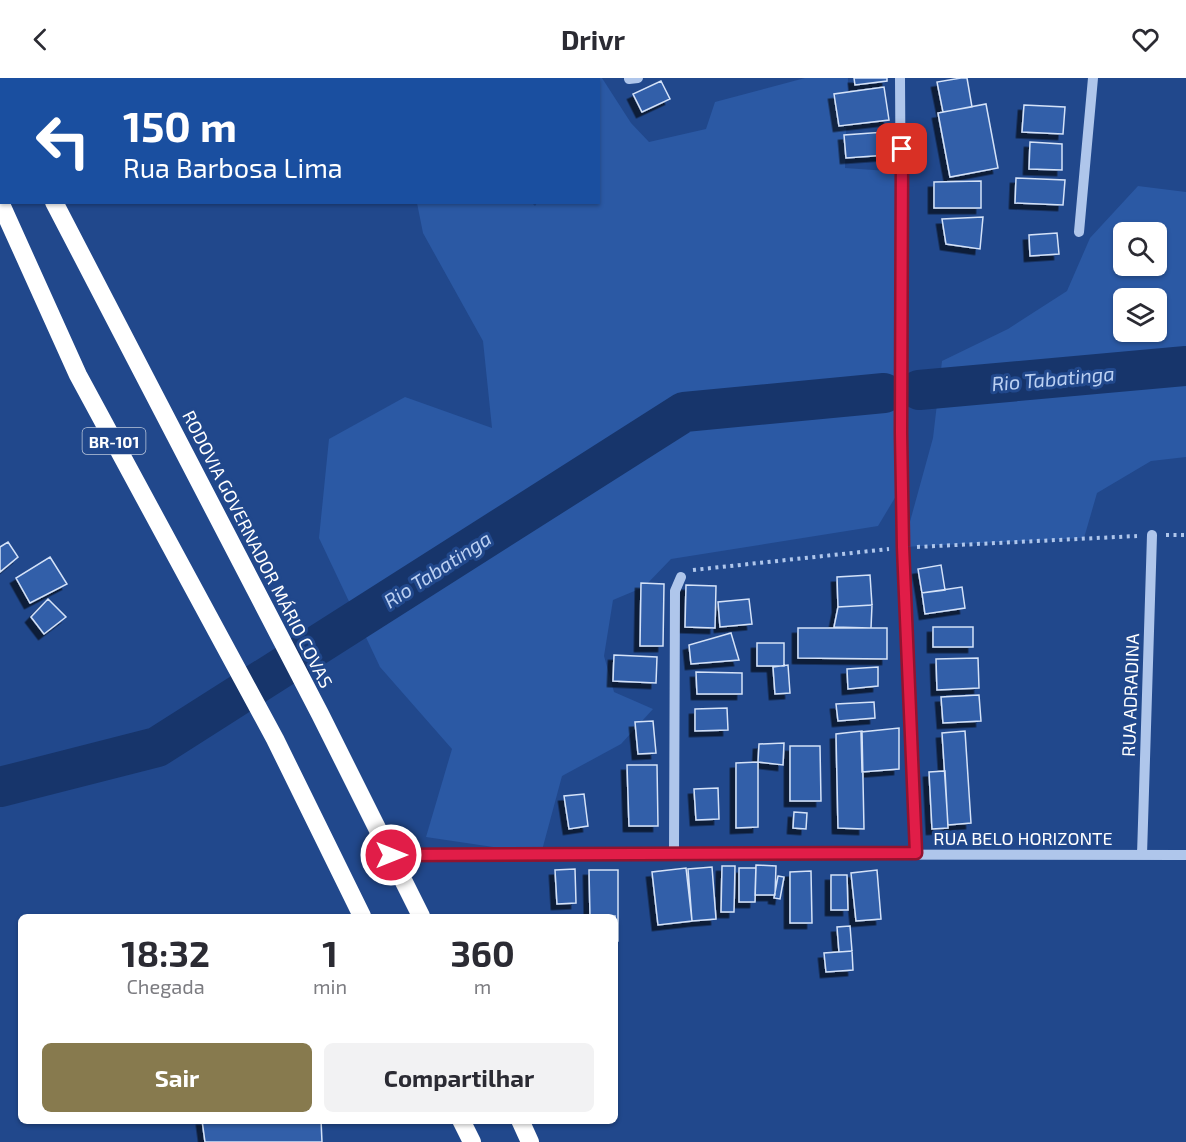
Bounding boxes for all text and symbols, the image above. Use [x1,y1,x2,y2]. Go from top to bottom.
icon: back [24,23,57,56]
text: Drivr [561,23,625,55]
icon: heart [1129,23,1162,56]
text: 150 m [123,100,237,150]
icon: left [24,102,102,180]
pin [876,123,927,174]
icon: arrive [885,132,918,165]
text: Rua Barbosa Lima [123,151,343,183]
map controls [1113,222,1167,342]
button: search [1113,222,1167,276]
button: layers [1113,288,1167,342]
water label: Rio Tabatinga [991,361,1115,395]
street label: RODOVIA GOVERNADOR MÁRIO COVAS [178,407,338,691]
road number: BR-101 [82,428,146,454]
water label: Rio Tabatinga [379,525,495,613]
street label: RUA ADRADINA [1117,632,1143,757]
position arrow [359,823,423,887]
street label: RUA BELO HORIZONTE [933,827,1113,849]
text: 18:32 [121,931,210,974]
text: 1 [322,931,338,974]
text: 360 [450,931,515,974]
text: Chegada [126,974,205,998]
text: min [313,974,347,998]
text: m [474,974,491,998]
button: Sair [42,1043,312,1112]
button: Compartilhar [324,1043,594,1112]

